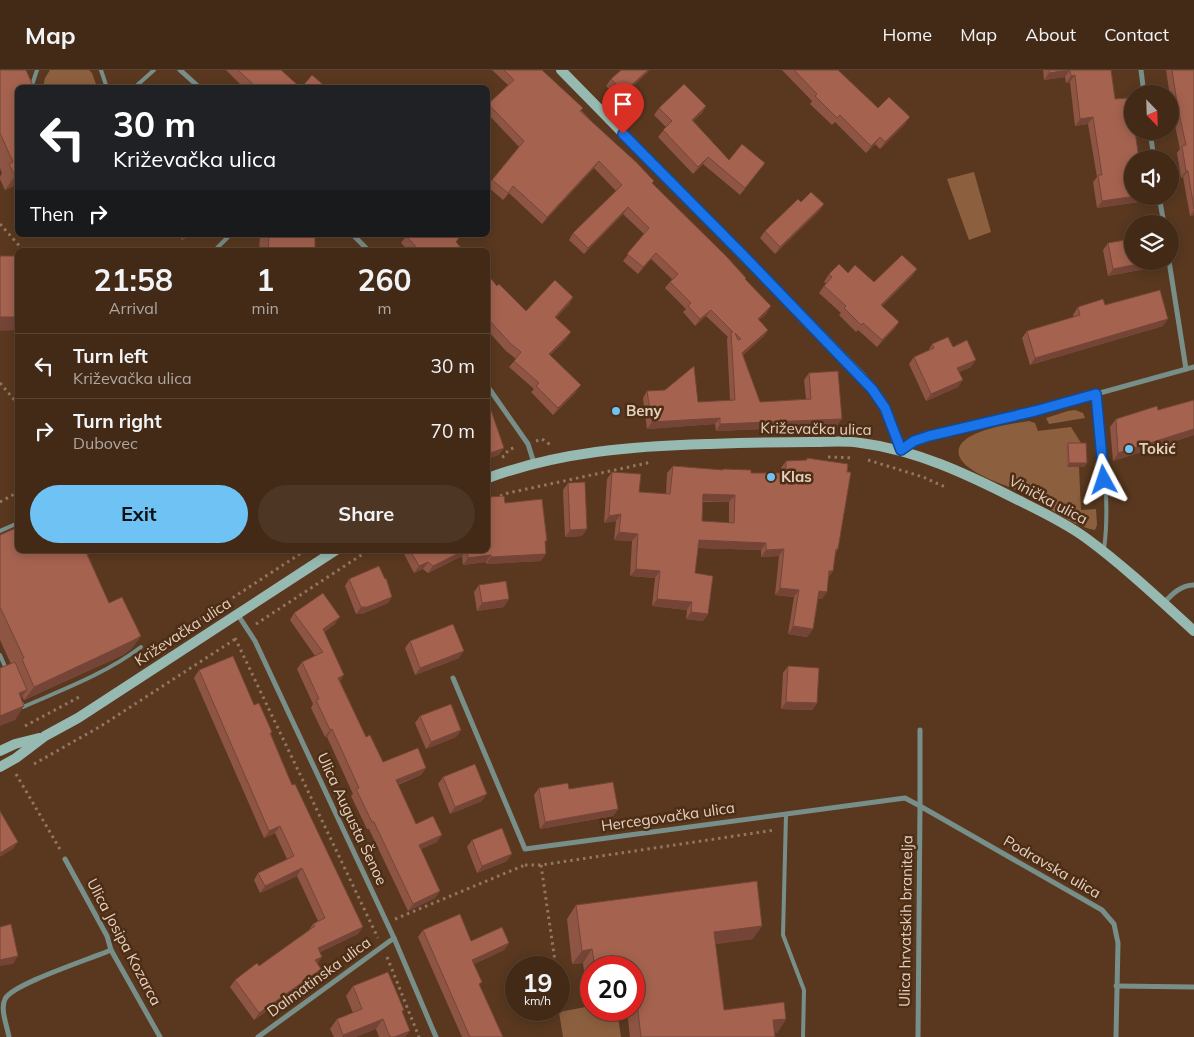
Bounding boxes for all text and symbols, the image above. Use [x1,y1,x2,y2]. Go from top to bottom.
text: Map [25,20,76,50]
text: Home [882,23,932,46]
text: Map [960,23,997,46]
text: About [1025,23,1076,46]
text: Contact [1104,23,1169,46]
pin [602,83,644,134]
north arrow [1124,85,1179,140]
map controls [1124,85,1179,270]
icon: arrive [609,90,637,118]
text: 30 m [113,102,196,146]
icon: left [30,105,95,170]
text: Križevačka ulica [113,145,276,173]
button: sound [1124,150,1179,205]
icon: right [84,200,112,228]
text: Then [30,202,74,226]
button: layers [1124,215,1179,270]
text: 21:58 [94,261,173,299]
text: 1 [256,261,274,299]
text: 260 [357,261,411,299]
text: Arrival [109,298,158,318]
text: min [252,298,279,318]
text: m [377,298,391,318]
text: Turn left [73,344,148,368]
icon: left [30,352,58,380]
text: 30 m [431,354,475,378]
text: Križevačka ulica [73,368,192,388]
place label: Beny [626,401,663,420]
marker: Beny [610,405,622,417]
text: Turn right [73,409,162,433]
icon: right [30,417,58,445]
street label: Križevačka ulica [760,418,872,439]
text: 70 m [431,419,475,443]
text: Dubovec [73,433,138,453]
place label: Tokić [1139,439,1176,458]
marker: Tokić [1123,443,1135,455]
position arrow [1077,453,1129,505]
place label: Klas [781,467,812,486]
marker: Klas [765,471,777,483]
street label: Vinička ulica [1006,471,1091,528]
button: Exit [30,485,248,543]
button: Share [258,485,475,543]
street label: Križevačka ulica [131,593,235,670]
street label: Ulica Augusta Šenoe [313,749,392,888]
street label: Hercegovačka ulica [600,798,736,835]
street label: Podravska ulica [1000,831,1104,902]
street label: Ulica hrvatskih branitelja [895,835,916,1007]
street label: Ulica Josipa Kozarca [83,875,166,1008]
street label: Dalmatinska ulica [263,933,374,1021]
speed limit sign: 20 [580,956,645,1021]
text: 19 [522,967,553,998]
text: km/h [524,993,551,1008]

